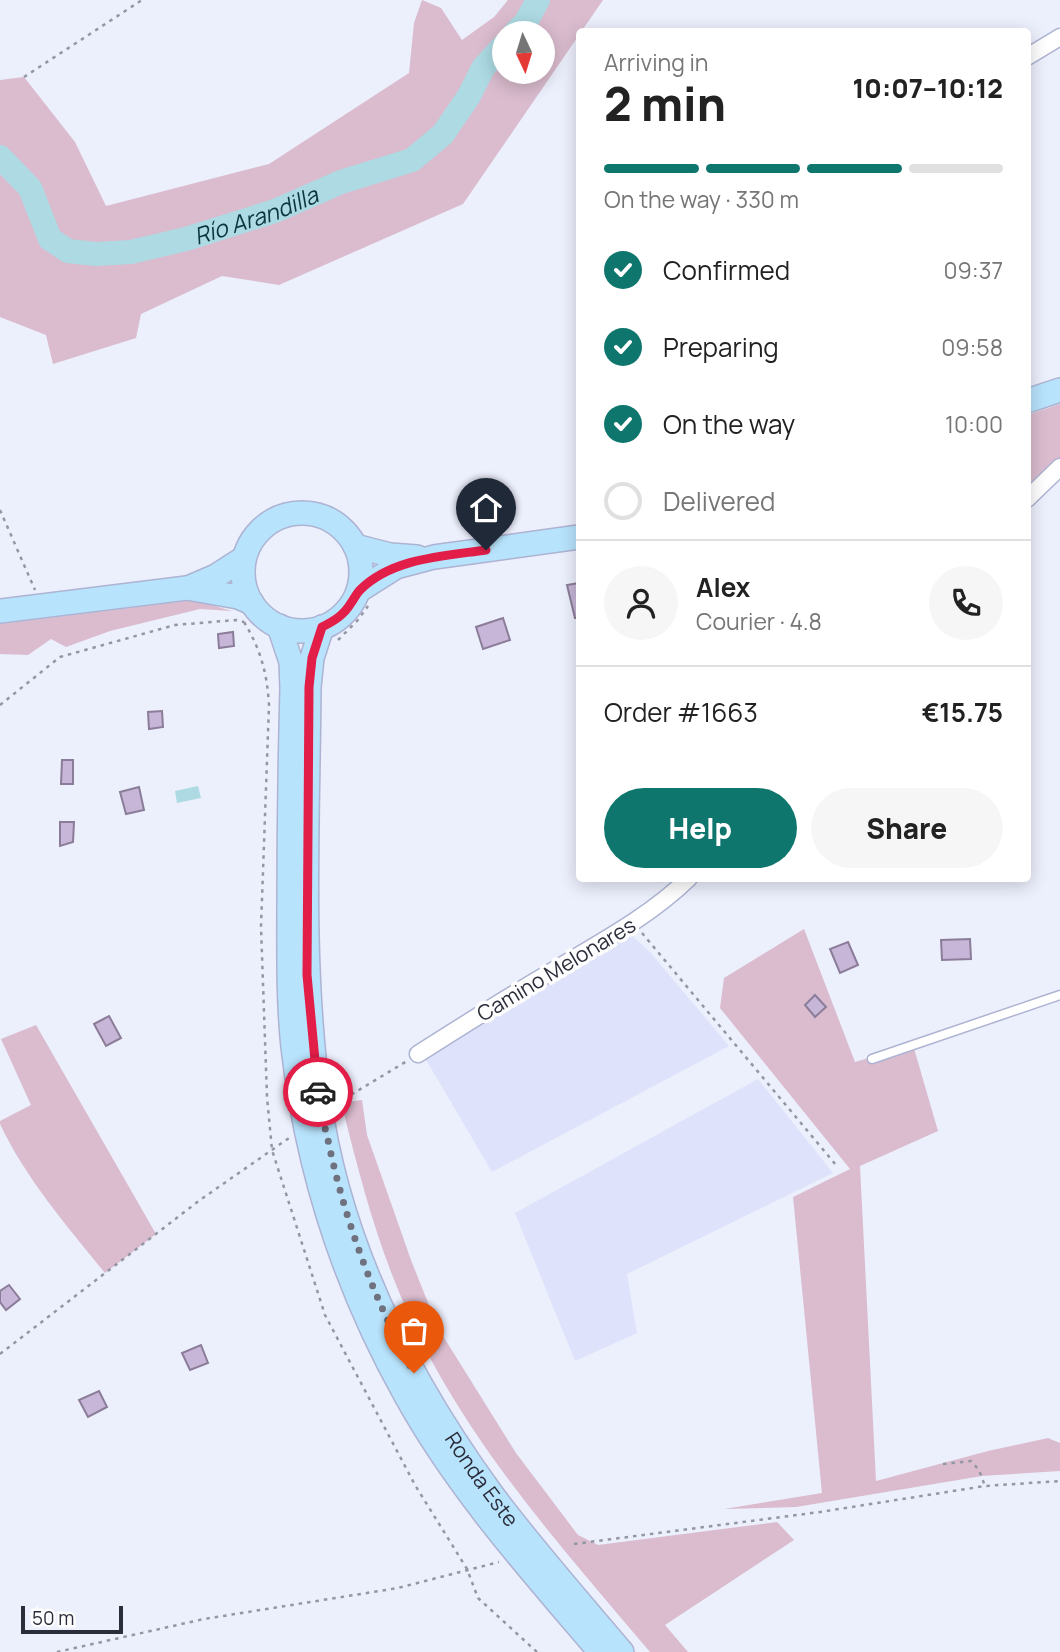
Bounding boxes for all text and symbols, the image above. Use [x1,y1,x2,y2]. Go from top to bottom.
north arrow [492,21,555,84]
map controls [492,21,555,84]
text: Arriving in [604,46,709,78]
text: 10:07–10:12 [853,70,1003,106]
text: 2 min [604,72,726,135]
water label: Río Arandilla [190,178,324,252]
text: On the way · 330 m [604,183,799,215]
icon: check [604,251,642,289]
text: Confirmed [663,252,790,288]
text: 09:37 [944,254,1003,286]
icon: check [604,328,642,366]
text: Preparing [663,329,779,365]
text: 09:58 [941,331,1003,363]
icon: check [604,405,642,443]
text: On the way [663,406,795,442]
text: 10:00 [945,408,1003,440]
pin [456,478,516,550]
text: Delivered [663,483,775,519]
icon: home [467,489,505,527]
button: person [604,566,678,640]
button: phone [929,566,1003,640]
text: Alex [696,569,750,605]
text: Courier · 4.8 [696,605,822,637]
text: Order #1663 [604,694,758,730]
text: €15.75 [922,694,1003,730]
button: Help [604,788,797,868]
button: Share [811,788,1003,868]
street label: Camino Melonares [471,911,641,1027]
courier [283,1057,353,1127]
icon: car [299,1073,337,1111]
pin [384,1301,444,1373]
icon: bag [395,1312,433,1350]
street label: Ronda Este [439,1427,525,1532]
scale bar [21,1603,122,1635]
text: 50 m [32,1605,74,1631]

